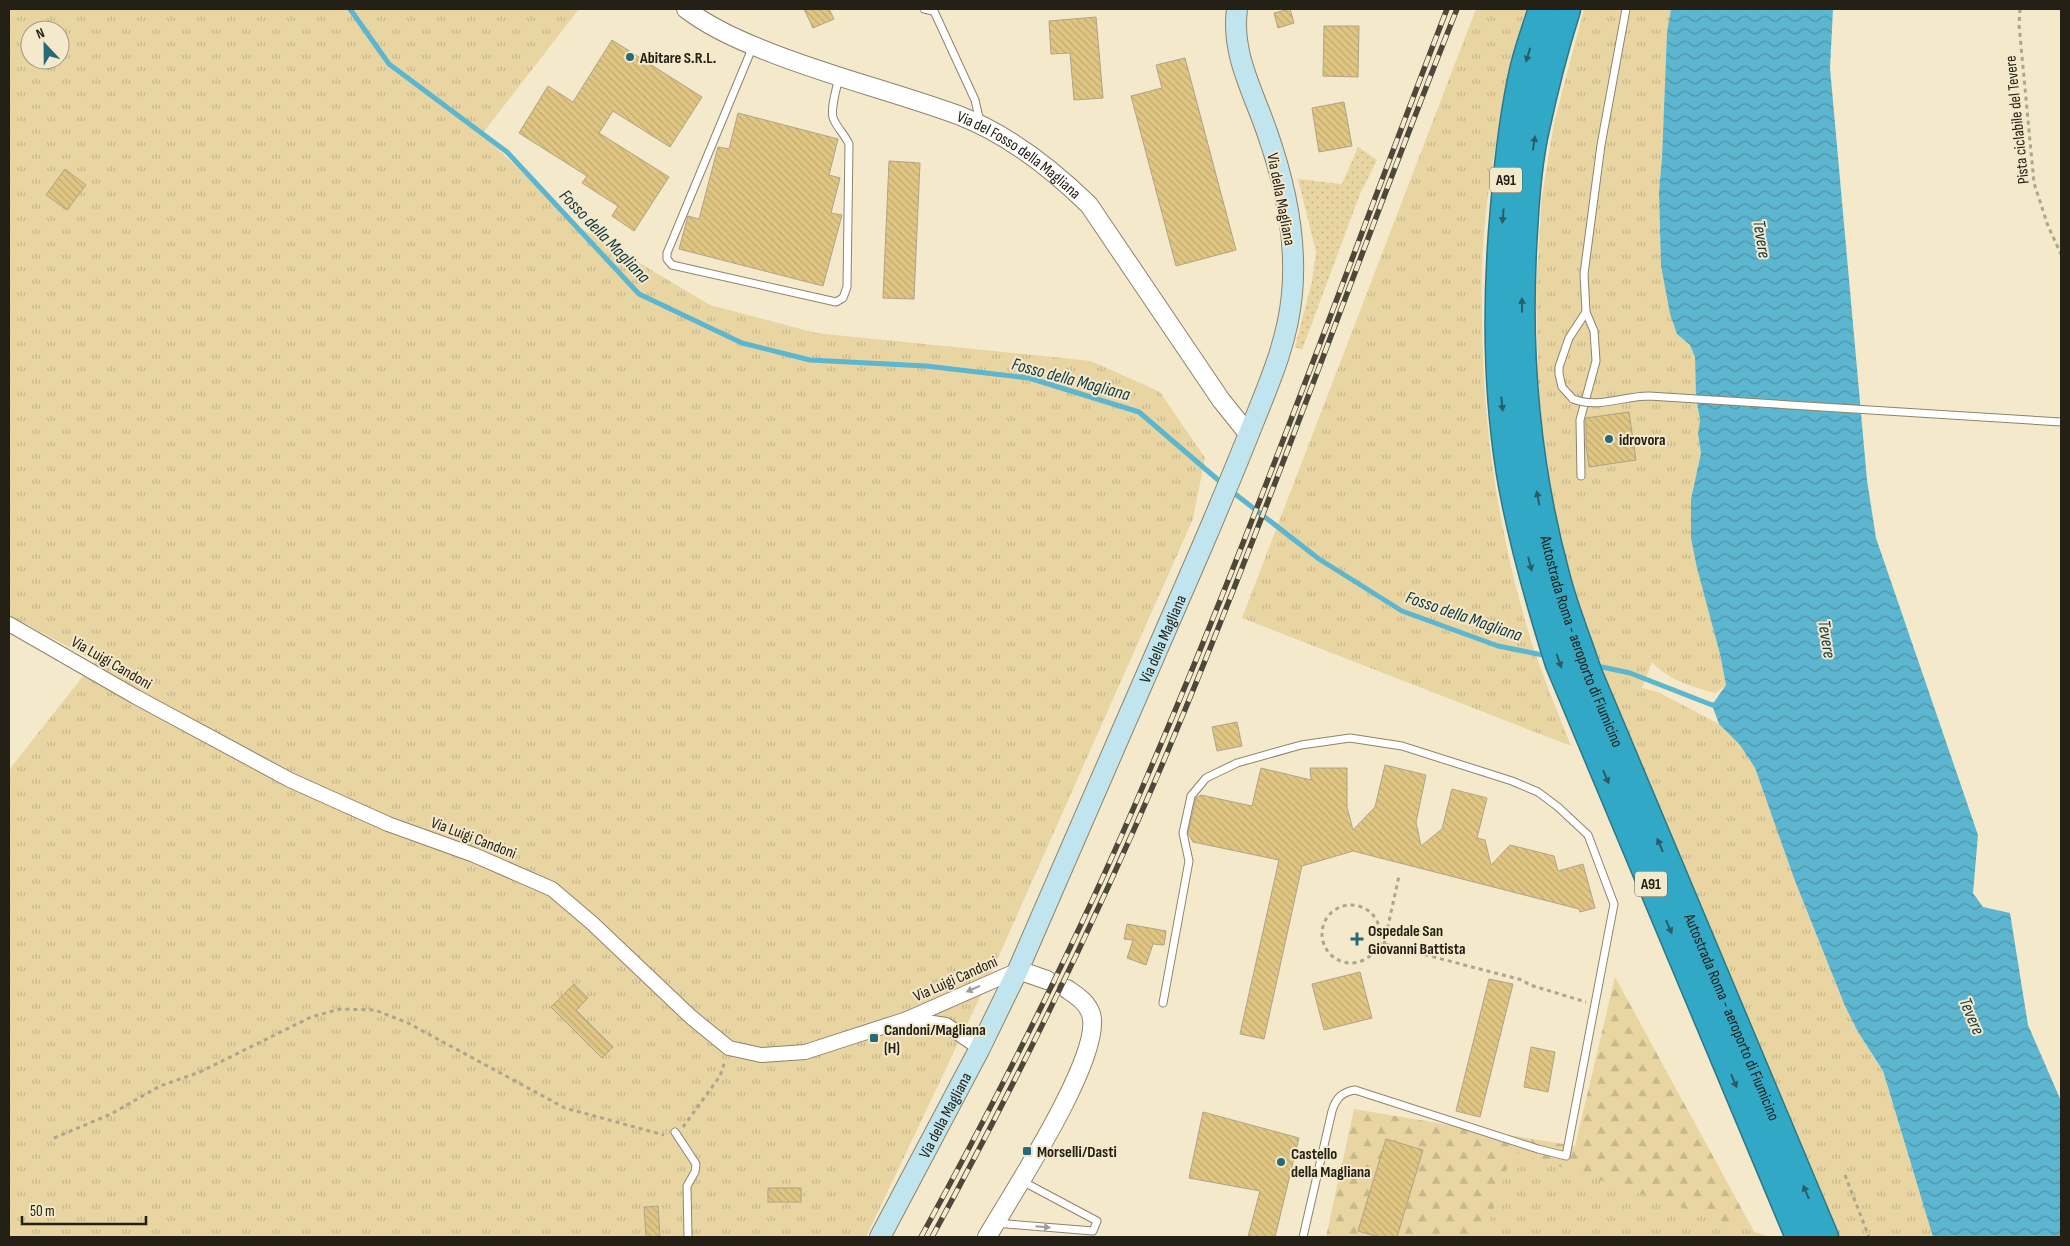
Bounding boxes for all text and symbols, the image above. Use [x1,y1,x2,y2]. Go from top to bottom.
north arrow [20,20,70,70]
text: N [34,24,47,43]
one-way arrow [1523,48,1531,63]
place label: Abitare S.R.L. [639,49,716,68]
marker: Abitare S.R.L. [624,51,636,63]
street label: Pista ciclabile del Tevere [2001,55,2034,185]
street label: Via del Fosso della Magliana [954,108,1084,203]
one-way arrow [1530,135,1538,151]
street label: Via della Magliana [1262,151,1299,247]
road number: A91 [1490,168,1522,192]
water label: Fosso della Magliana [555,185,655,288]
one-way arrow [1499,208,1507,224]
water label: Tevere [1748,219,1775,260]
one-way arrow [1518,297,1526,313]
water label: Fosso della Magliana [1009,354,1133,406]
one-way arrow [1498,396,1506,412]
place label: idrovora [1619,431,1666,450]
marker: idrovora [1603,433,1615,445]
one-way arrow [1534,490,1542,506]
street label: Autostrada Roma - aeroporto di Fiumicino [1535,533,1626,750]
one-way arrow [1527,556,1535,571]
water label: Fosso della Magliana [1403,587,1525,646]
street label: Via della Magliana [1136,592,1191,686]
water label: Tevere [1813,619,1840,660]
street label: Via Luigi Candoni [68,633,155,694]
one-way arrow [1555,654,1563,669]
one-way arrow [1602,770,1610,785]
street label: Via Luigi Candoni [428,813,519,863]
one-way arrow [1656,838,1663,853]
road number: A91 [1635,872,1667,896]
street label: Autostrada Roma - aeroporto di Fiumicino [1679,910,1783,1124]
one-way arrow [1665,920,1673,934]
place label: Ospedale San Giovanni Battista [1368,922,1466,959]
marker: Ospedale San Giovanni Battista [1350,932,1364,946]
street label: Via Luigi Candoni [911,952,1001,1006]
one-way arrow [966,986,980,994]
water label: Tevere [1954,994,1989,1038]
place label: Candoni/Magliana (H) [884,1021,986,1058]
marker: Candoni/Magliana (H) [868,1032,880,1044]
street label: Via della Magliana [915,1070,976,1162]
one-way arrow [1730,1074,1738,1088]
place label: Morselli/Dasti [1037,1143,1117,1162]
marker: Morselli/Dasti [1021,1145,1033,1157]
place label: Castello della Magliana [1291,1145,1371,1182]
marker: Castello della Magliana [1275,1156,1287,1168]
one-way arrow [1801,1185,1809,1199]
scale bar [22,1194,146,1226]
text: 50 m [30,1202,55,1221]
one-way arrow [1036,1224,1052,1232]

